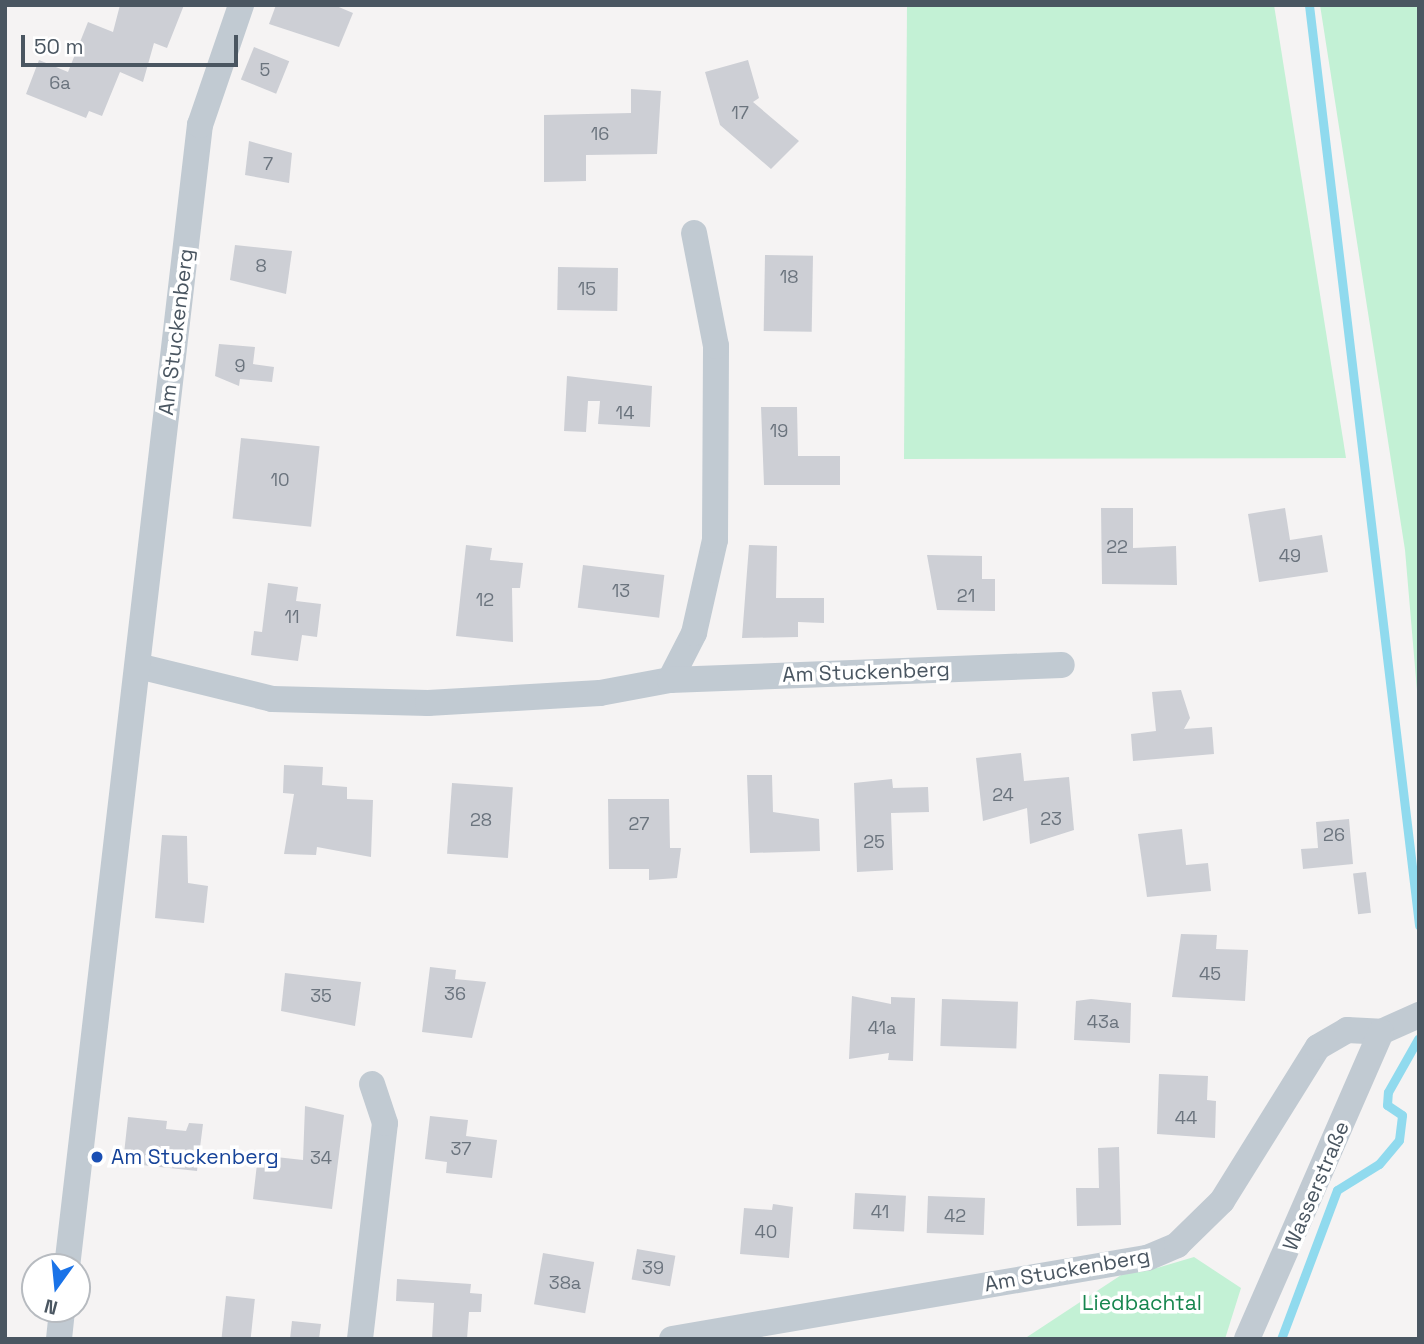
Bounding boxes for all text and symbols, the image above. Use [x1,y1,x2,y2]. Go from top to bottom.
scale bar [24,21,242,65]
text: 50 m [34,33,84,60]
house number: 5 [260,59,270,81]
house number: 6a [49,72,71,94]
house number: 17 [731,102,749,124]
house number: 16 [591,123,609,145]
house number: 7 [263,153,273,175]
street label: Am Stuckenberg [153,247,199,417]
house number: 8 [255,255,267,277]
house number: 18 [780,266,798,288]
house number: 15 [578,278,596,300]
house number: 9 [234,355,246,377]
house number: 14 [616,402,634,424]
house number: 19 [770,420,788,442]
house number: 10 [270,469,290,491]
house number: 22 [1106,536,1128,558]
house number: 49 [1279,545,1301,567]
house number: 13 [612,580,630,602]
house number: 21 [957,585,975,607]
house number: 12 [476,589,494,611]
house number: 11 [284,606,300,628]
street label: Am Stuckenberg [782,656,950,688]
house number: 24 [992,784,1014,806]
house number: 23 [1040,808,1062,830]
house number: 28 [470,809,492,831]
house number: 27 [629,813,649,835]
house number: 26 [1323,824,1345,846]
house number: 25 [863,831,885,853]
house number: 45 [1199,963,1221,985]
house number: 36 [444,983,466,1005]
house number: 35 [310,985,332,1007]
house number: 43a [1087,1011,1119,1033]
house number: 41a [868,1017,896,1039]
house number: 44 [1175,1107,1197,1129]
street label: Wasserstraße [1277,1117,1355,1255]
house number: 37 [450,1138,472,1160]
place label: Am Stuckenberg [111,1144,279,1170]
house number: 34 [310,1147,332,1169]
marker: Am Stuckenberg [89,1149,105,1165]
house number: 41 [871,1201,889,1223]
house number: 42 [944,1205,966,1227]
house number: 40 [755,1221,777,1243]
street label: Am Stuckenberg [982,1243,1152,1297]
north arrow [21,1253,91,1323]
house number: 39 [642,1257,664,1279]
house number: 38a [549,1272,581,1294]
park label: Liedbachtal [1082,1290,1202,1316]
text: N [42,1293,60,1321]

